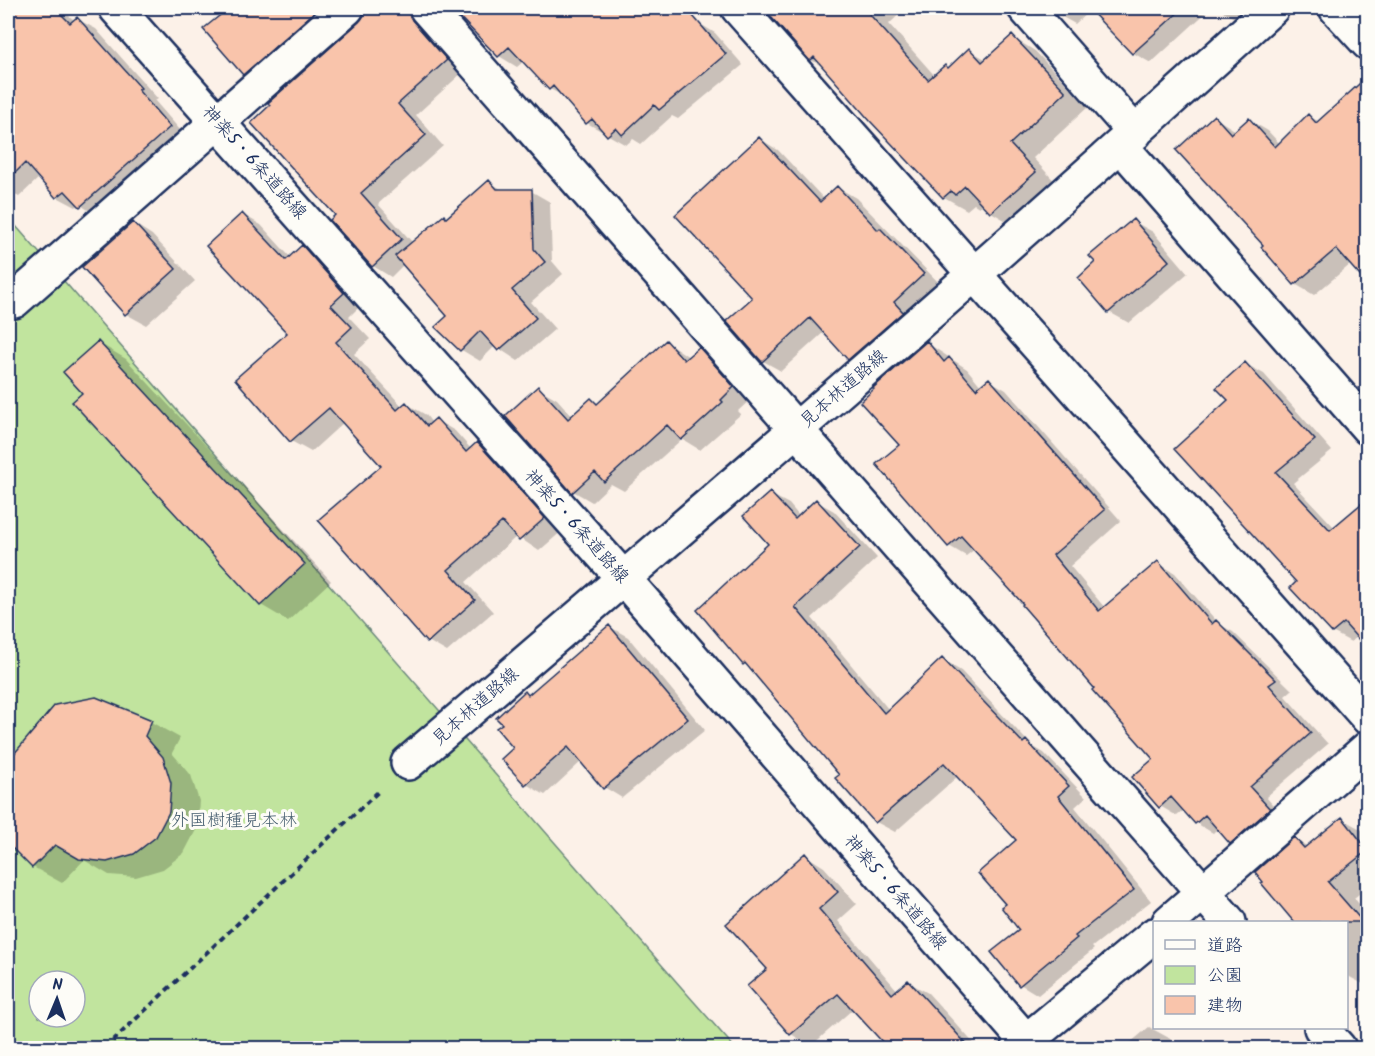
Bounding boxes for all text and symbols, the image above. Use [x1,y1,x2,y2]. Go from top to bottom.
street label: 神楽5・6条道路線 [194,99,313,227]
street label: 見本林道路線 [794,343,894,436]
street label: 神楽5・6条道路線 [516,463,635,591]
street label: 見本林道路線 [426,661,526,754]
park label: 外国樹種見本林 [171,807,297,836]
street label: 神楽5・6条道路線 [836,828,954,957]
legend [1153,921,1348,1029]
text: 道路 [1207,932,1243,961]
text: 公園 [1207,962,1243,991]
north arrow [27,969,87,1029]
text: N [52,973,63,998]
text: 建物 [1207,992,1243,1021]

